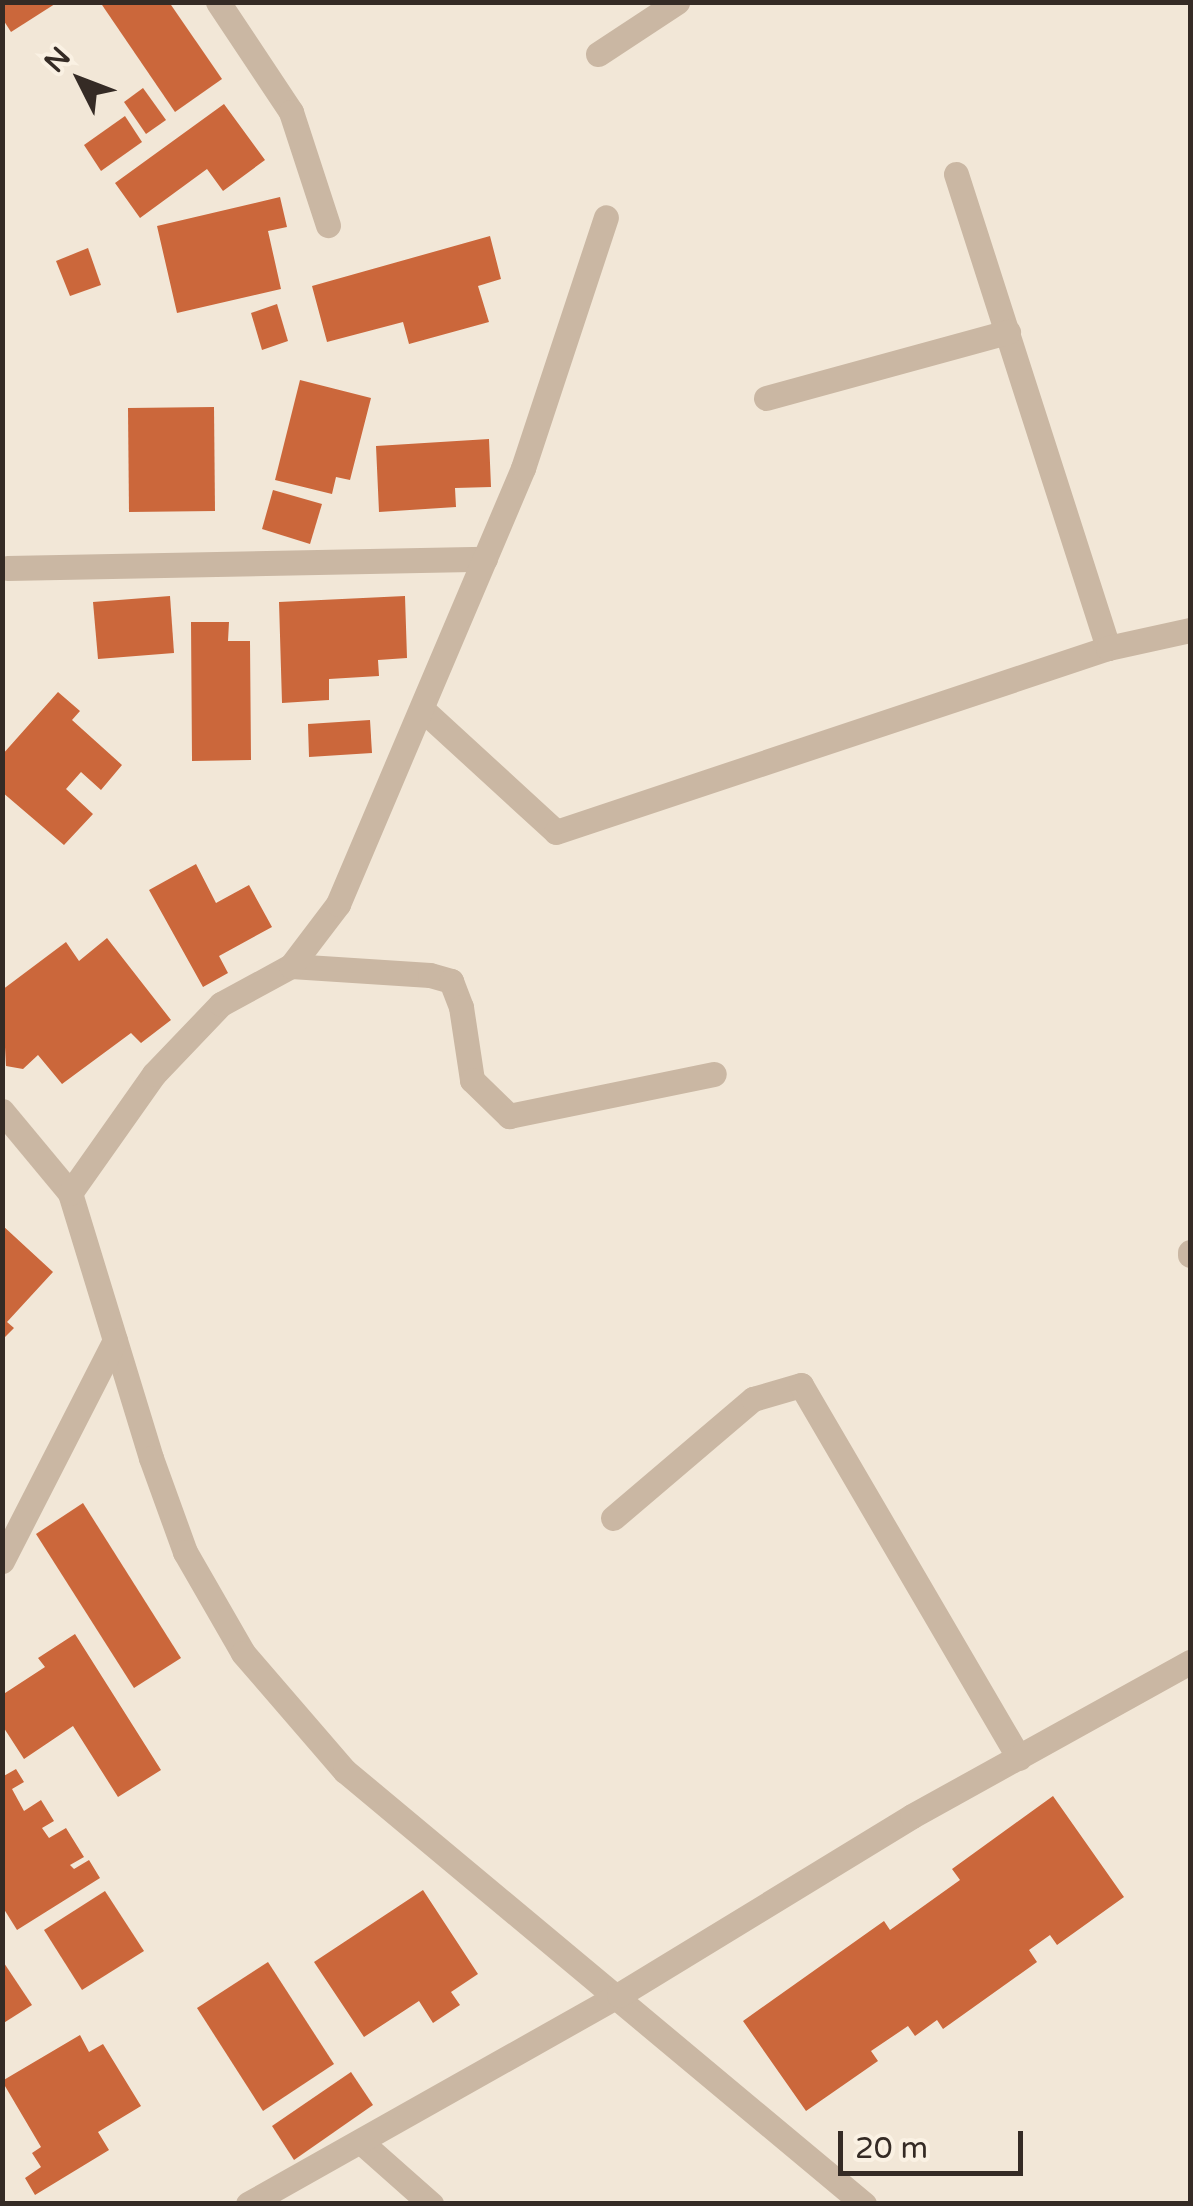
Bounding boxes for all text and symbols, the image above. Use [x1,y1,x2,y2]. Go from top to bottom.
north arrow [30,30,130,130]
text: N [38,40,78,80]
scale bar [843,2111,1028,2173]
text: 20 m [855,2130,928,2167]

